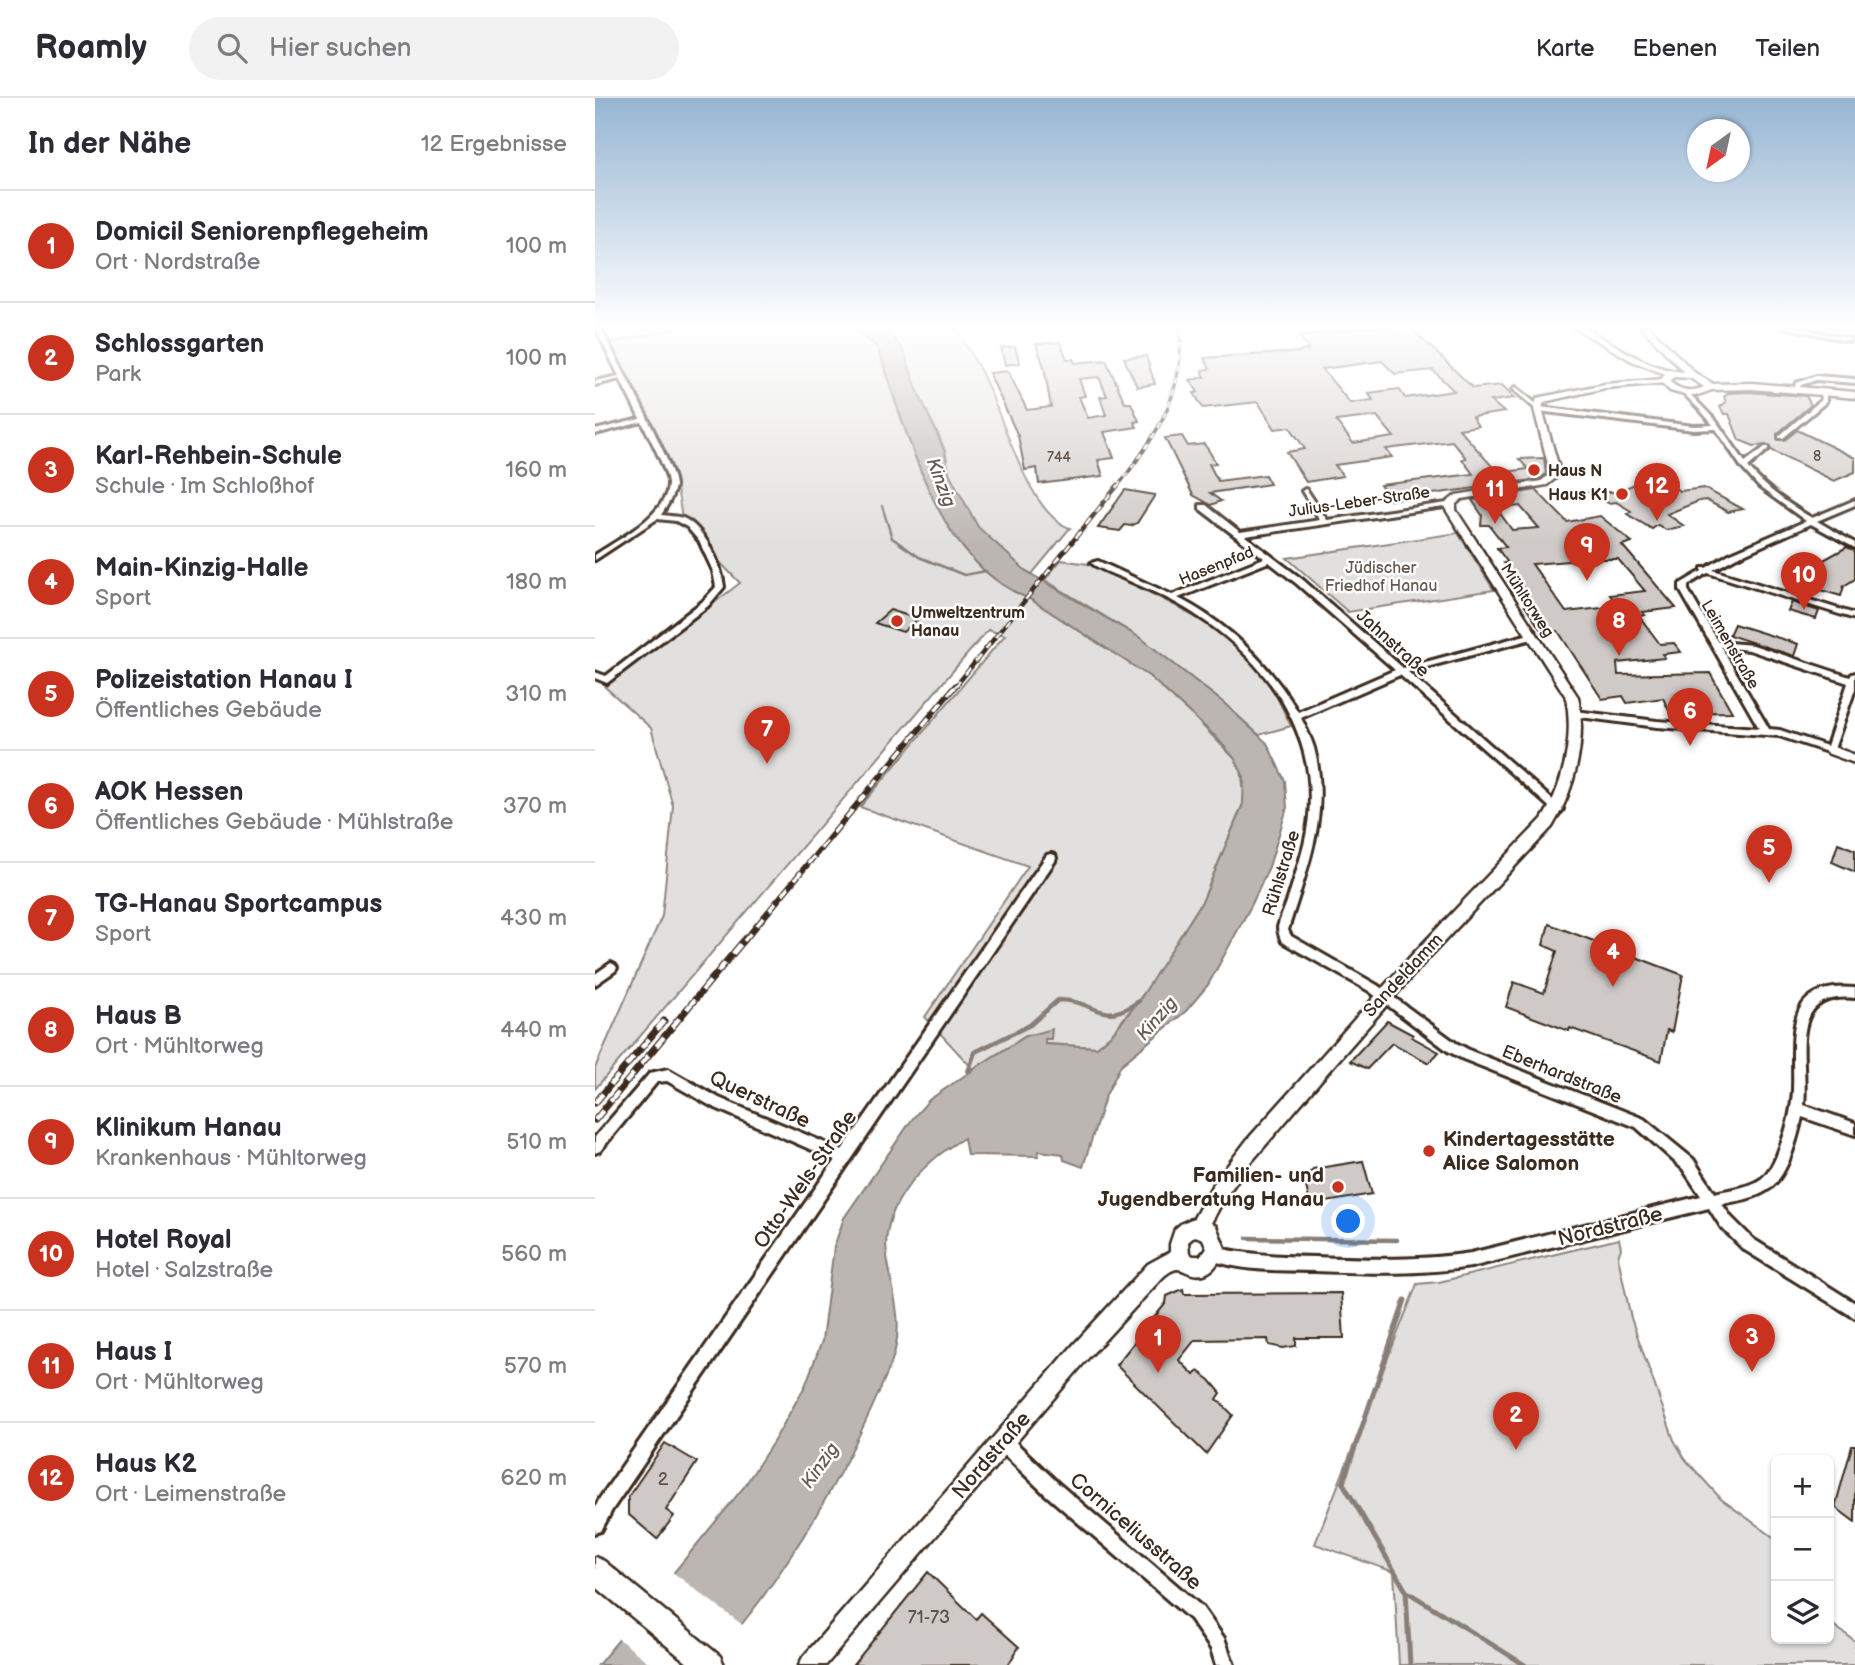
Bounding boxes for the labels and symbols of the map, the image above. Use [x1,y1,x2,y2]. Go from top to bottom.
north arrow [1687,119,1750,182]
house number: 8 [1813,448,1821,465]
house number: 744 [1047,449,1071,466]
water label: Kinzig [921,455,961,511]
marker: Haus N [1526,462,1542,478]
place label: Haus N [1548,462,1602,481]
pin: 12 [1634,463,1680,521]
pin: 11 [1472,466,1518,524]
street label: Julius-Leber-Straße [1287,483,1432,522]
place label: Haus K1 [1548,486,1608,505]
marker: Haus K1 [1614,486,1630,502]
pin: 9 [1564,523,1610,581]
street label: Hasenpfad [1176,543,1257,590]
pin: 10 [1781,552,1827,610]
park label: Jüdischer Friedhof Hanau [1325,559,1437,596]
street label: Mühltorweg [1496,560,1558,641]
street label: Leimenstraße [1697,597,1763,693]
pin: 8 [1596,598,1642,656]
place label: Umweltzentrum Hanau [911,604,1025,641]
street label: Jahnstraße [1352,605,1434,682]
marker: Umweltzentrum Hanau [889,613,905,629]
pin: 6 [1667,688,1713,746]
pin: 7 [744,706,790,764]
pin: 5 [1746,825,1792,883]
street label: Rühlstraße [1259,828,1305,918]
street label: Sandeldamm [1359,929,1447,1021]
pin: 4 [1590,929,1636,987]
water label: Kinzig [1132,992,1183,1046]
street label: Eberhardstraße [1499,1041,1625,1108]
street label: Querstraße [706,1065,814,1134]
street label: Otto-Wels-Straße [748,1105,862,1253]
place label: Kindertagesstätte Alice Salomon [1442,1127,1615,1176]
marker: Kindertagesstätte Alice Salomon [1421,1143,1437,1159]
place label: Familien- und Jugendberatung Hanau [1098,1163,1324,1212]
marker: Familien- und Jugendberatung Hanau [1330,1179,1346,1195]
street label: Nordstraße [1555,1201,1665,1252]
your location [1331,1204,1365,1238]
pin: 3 [1729,1314,1775,1372]
pin: 1 [1135,1315,1181,1373]
pin: 2 [1493,1392,1539,1450]
street label: Nordstraße [947,1407,1036,1504]
water label: Kinzig [796,1438,844,1493]
street label: Corniceliusstraße [1065,1467,1207,1595]
house number: 2 [658,1469,669,1490]
house number: 71-73 [908,1607,950,1628]

